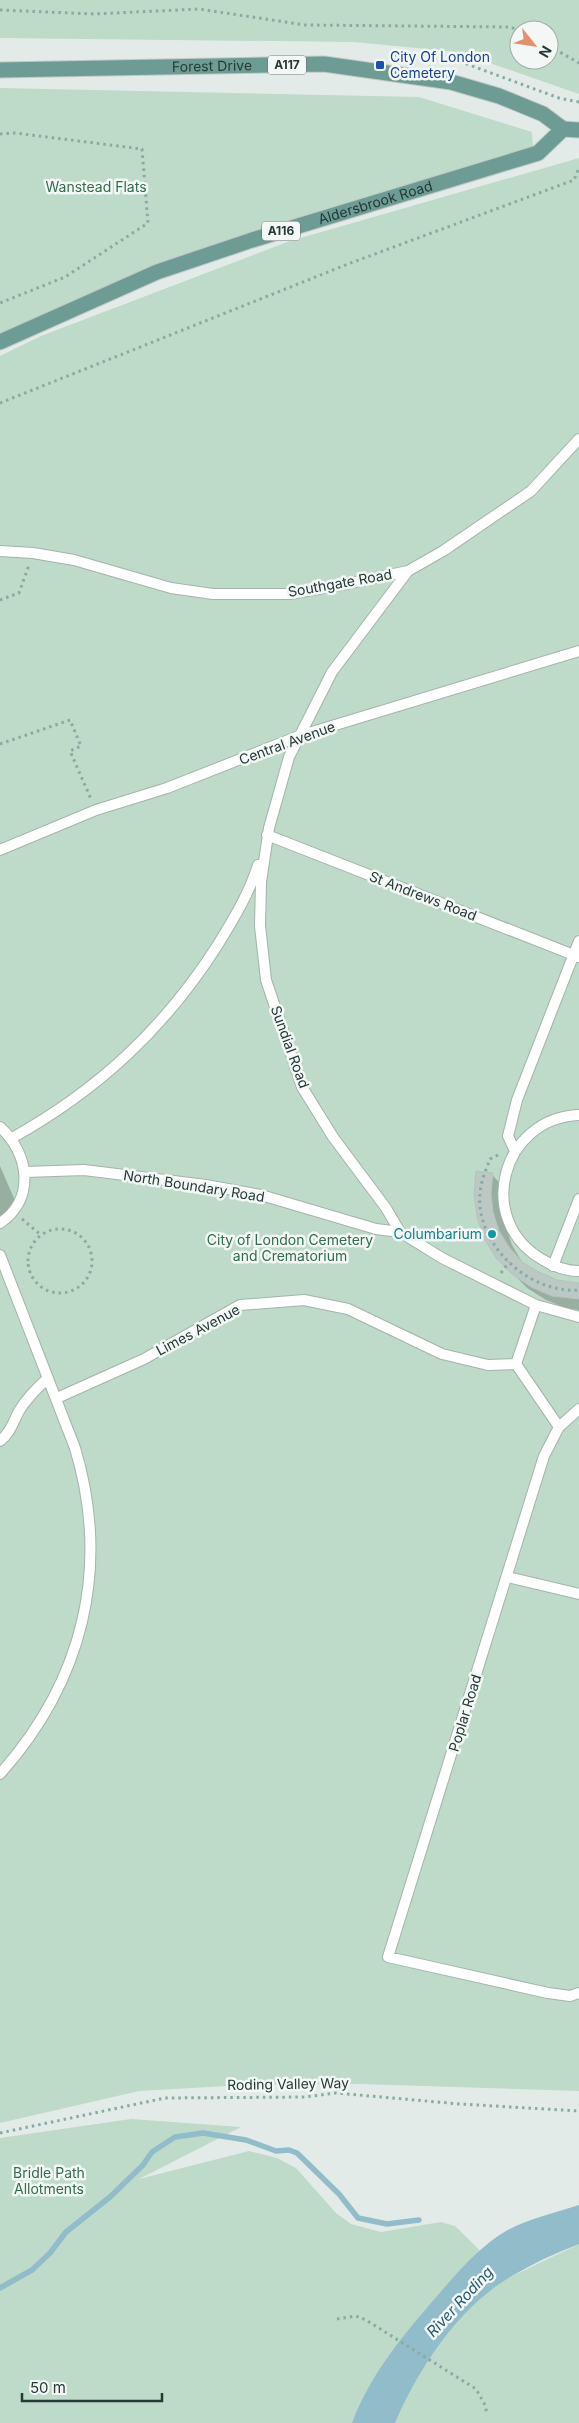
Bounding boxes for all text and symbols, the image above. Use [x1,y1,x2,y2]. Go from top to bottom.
north arrow [509,20,559,70]
text: N [536,43,556,61]
place label: City Of London Cemetery [390,48,490,81]
street label: Forest Drive [172,56,252,75]
road number: A117 [268,56,306,74]
marker: City Of London Cemetery [374,59,386,71]
street label: Aldersbrook Road [316,177,434,227]
park label: Wanstead Flats [45,178,147,195]
road number: A116 [262,222,300,240]
street label: Southgate Road [287,565,393,600]
street label: Central Avenue [237,717,337,768]
street label: St Andrews Road [367,867,479,924]
street label: Sundial Road [268,1003,313,1090]
street label: North Boundary Road [122,1166,266,1205]
place label: Columbarium [393,1225,482,1242]
marker: Columbarium [486,1228,498,1240]
park label: City of London Cemetery and Crematorium [207,1231,373,1264]
street label: Limes Avenue [153,1300,242,1359]
street label: Poplar Road [445,1672,484,1754]
street label: Roding Valley Way [227,2074,349,2093]
park label: Bridle Path Allotments [13,2164,85,2197]
water label: River Roding [422,2263,497,2341]
scale bar [22,2370,162,2402]
text: 50 m [30,2378,66,2397]

